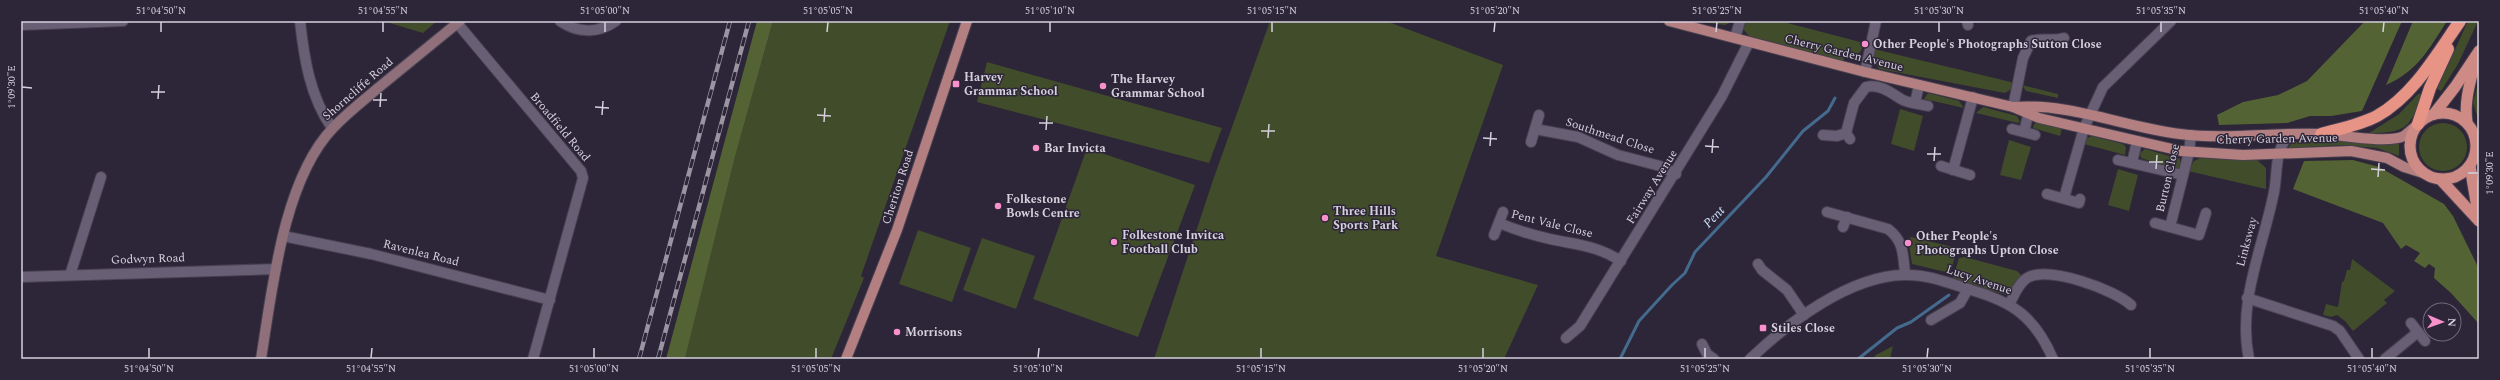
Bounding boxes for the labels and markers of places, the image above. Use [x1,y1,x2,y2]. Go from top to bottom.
place label: Other People's Photographs Sutton Close [1873,35,2102,54]
marker: Other People's Photographs Sutton Close [1860,39,1870,49]
place label: Harvey Grammar School [964,68,1058,101]
place label: The Harvey Grammar School [1111,70,1205,103]
marker: Harvey Grammar School [951,79,961,89]
marker: The Harvey Grammar School [1098,81,1108,91]
place label: Bar Invicta [1044,139,1106,158]
marker: Bar Invicta [1031,143,1041,153]
place label: Folkestone Bowls Centre [1006,190,1080,223]
marker: Folkestone Bowls Centre [993,201,1003,211]
place label: Three Hills Sports Park [1333,202,1399,235]
marker: Three Hills Sports Park [1320,213,1330,223]
place label: Folkestone Invitca Football Club [1122,226,1225,259]
place label: Other People's Photographs Upton Close [1916,227,2059,260]
marker: Folkestone Invitca Football Club [1109,237,1119,247]
marker: Other People's Photographs Upton Close [1903,238,1913,248]
place label: Stiles Close [1771,319,1835,338]
place label: Morrisons [905,323,962,342]
marker: Stiles Close [1758,323,1768,333]
marker: Morrisons [892,327,902,337]

